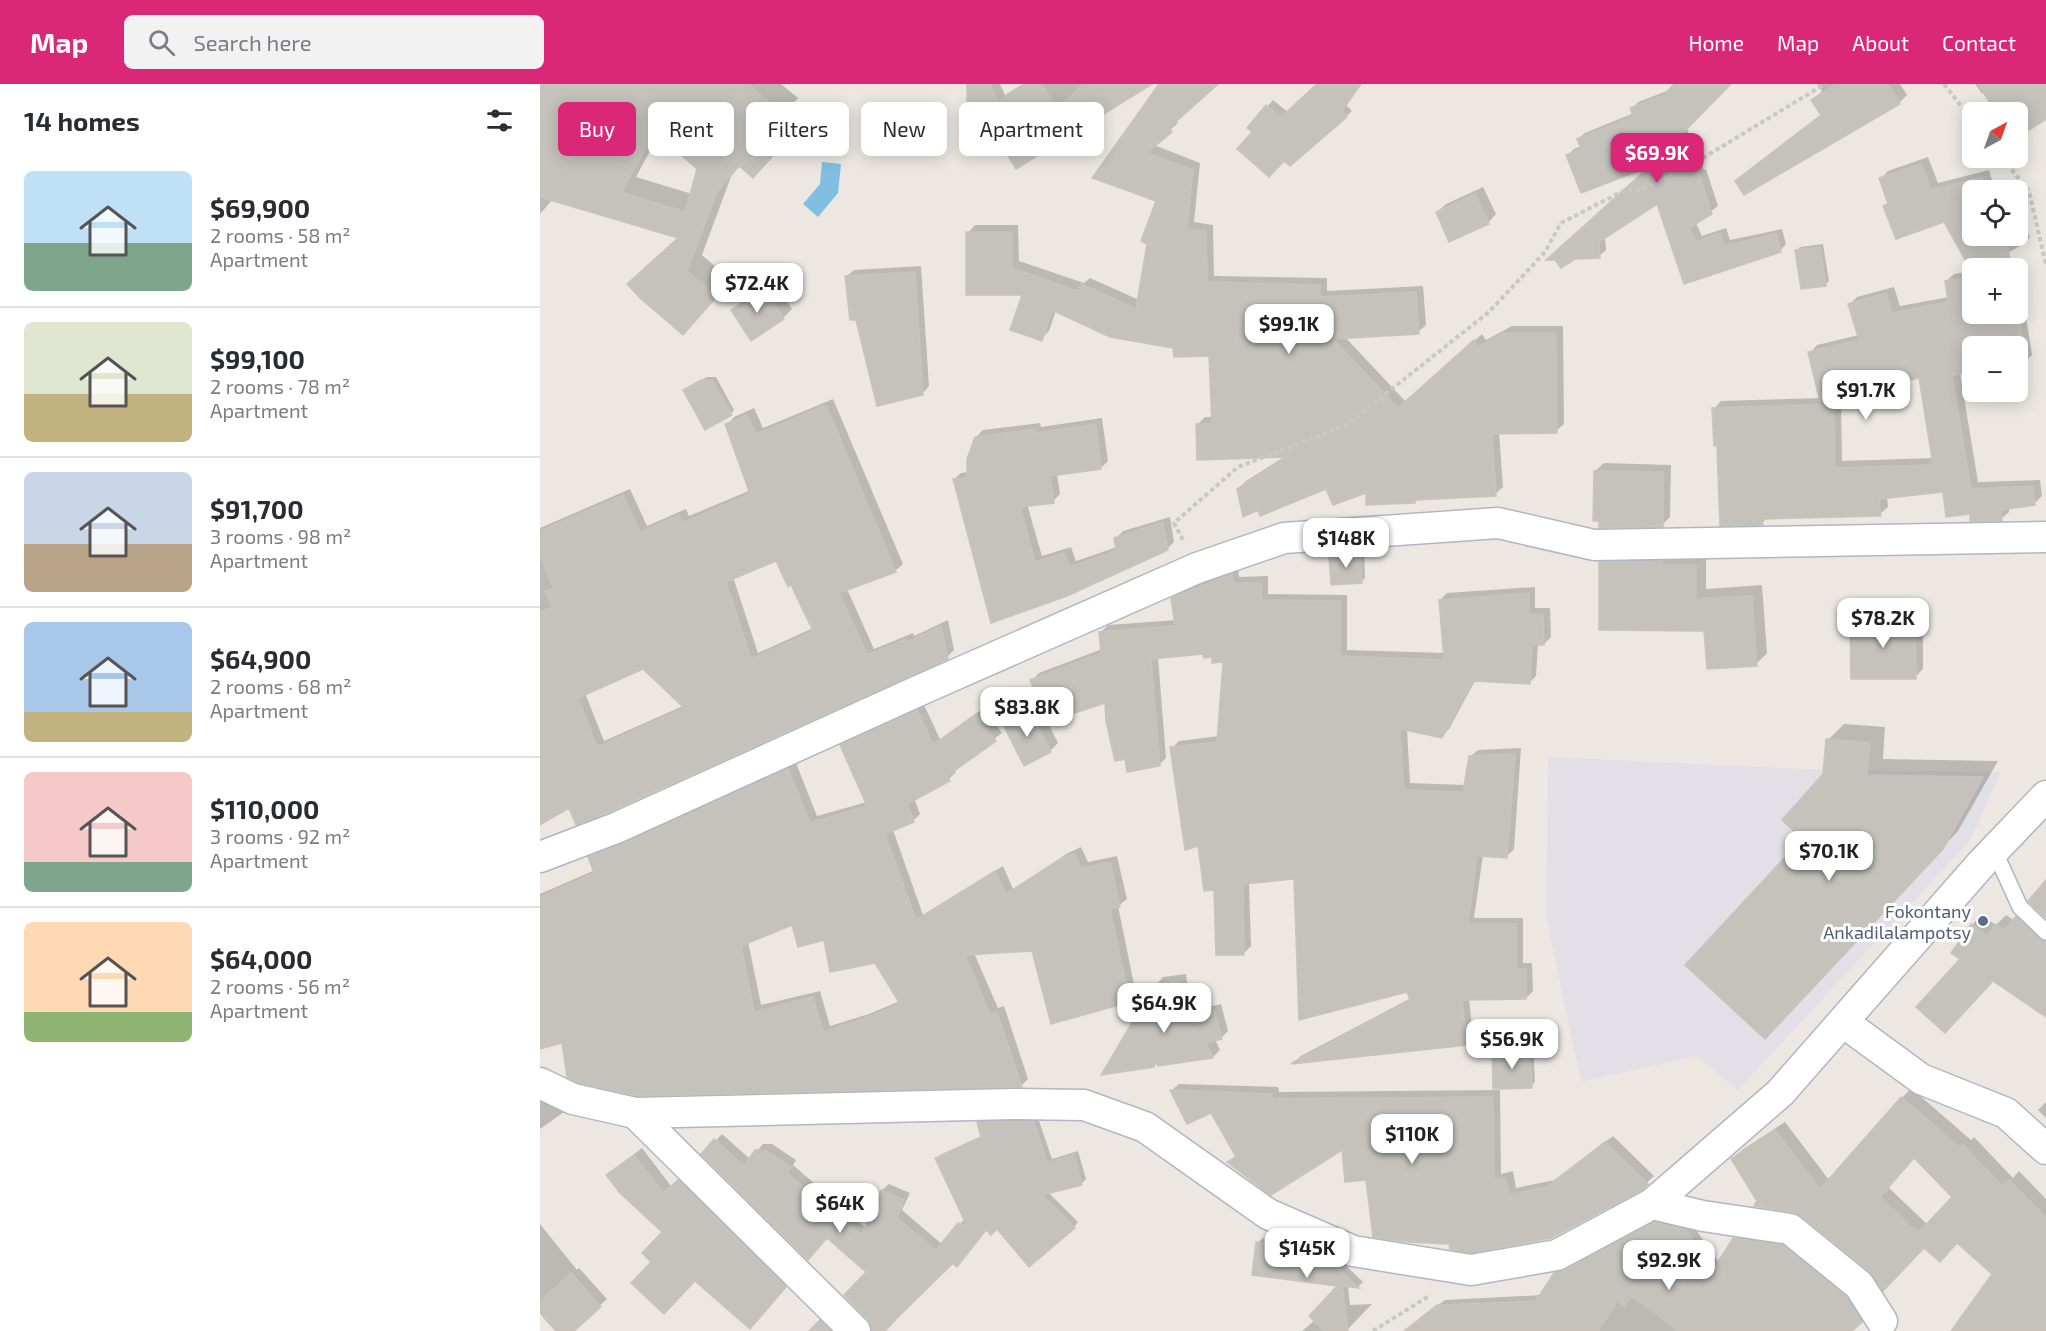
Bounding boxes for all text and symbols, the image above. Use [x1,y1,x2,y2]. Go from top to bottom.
search box [124,15,544,69]
text: Map [30,25,88,59]
icon: search [145,26,178,59]
text: Search here [193,29,312,55]
text: Home [1688,30,1744,55]
text: Map [1777,30,1819,55]
text: About [1852,30,1909,55]
text: Contact [1942,30,2016,55]
chip: Buy [558,102,636,156]
chip: Rent [648,102,734,156]
chip: Filters [746,102,849,156]
chip: New [861,102,947,156]
chip: Apartment [959,102,1104,156]
north arrow [1962,102,2028,168]
map controls [1962,102,2028,402]
icon: filters [483,104,516,137]
text: 14 homes [24,105,140,136]
pin: $69.9K [1608,133,1706,184]
text: $69.9K [1625,140,1689,164]
button: locate [1962,180,2028,246]
text: $69,900 [210,192,310,223]
icon: home [72,195,144,267]
text: 2 rooms · 58 m² [210,223,351,247]
text: Apartment [210,247,308,271]
button: + [1962,258,2028,324]
pin: $72.4K [708,263,806,314]
text: $72.4K [725,270,789,294]
pin: $99.1K [1240,304,1338,355]
text: $99.1K [1259,311,1319,335]
button: − [1962,336,2028,402]
text: $99,100 [210,343,305,374]
icon: home [72,346,144,418]
pin: $91.7K [1817,370,1915,421]
text: 2 rooms · 78 m² [210,374,350,398]
text: $91.7K [1836,377,1896,401]
text: Apartment [210,398,308,422]
text: $91,700 [210,493,304,524]
icon: home [72,496,144,568]
pin: $148K [1304,518,1388,569]
text: 3 rooms · 98 m² [210,524,351,548]
text: $148K [1317,525,1375,549]
text: Apartment [210,548,308,572]
pin: $78.2K [1834,598,1932,649]
text: $78.2K [1851,605,1915,629]
text: $64,900 [210,643,311,674]
icon: home [72,646,144,718]
text: 2 rooms · 68 m² [210,674,351,698]
pin: $83.8K [978,687,1076,738]
text: $83.8K [994,694,1060,718]
text: Apartment [210,698,308,722]
text: $110,000 [210,793,319,824]
icon: home [72,796,144,868]
text: 3 rooms · 92 m² [210,824,350,848]
pin: $70.1K [1780,831,1878,882]
text: $70.1K [1799,838,1859,862]
text: Apartment [210,848,308,872]
place label: Fokontany Ankadilalampotsy [1823,900,1971,943]
marker: Fokontany Ankadilalampotsy [1976,914,1990,928]
text: $64,000 [210,943,313,974]
icon: home [72,946,144,1018]
text: 2 rooms · 56 m² [210,974,350,998]
pin: $64.9K [1115,983,1213,1034]
text: $64.9K [1131,990,1197,1014]
text: Apartment [210,998,308,1022]
pin: $56.9K [1463,1019,1561,1070]
text: $56.9K [1480,1026,1544,1050]
pin: $110K [1370,1114,1454,1165]
text: $110K [1385,1121,1439,1145]
pin: $64K [804,1183,876,1234]
text: $64K [816,1190,864,1214]
pin: $145K [1265,1228,1349,1279]
text: $145K [1279,1235,1335,1259]
pin: $92.9K [1620,1240,1718,1291]
text: $92.9K [1637,1247,1701,1271]

